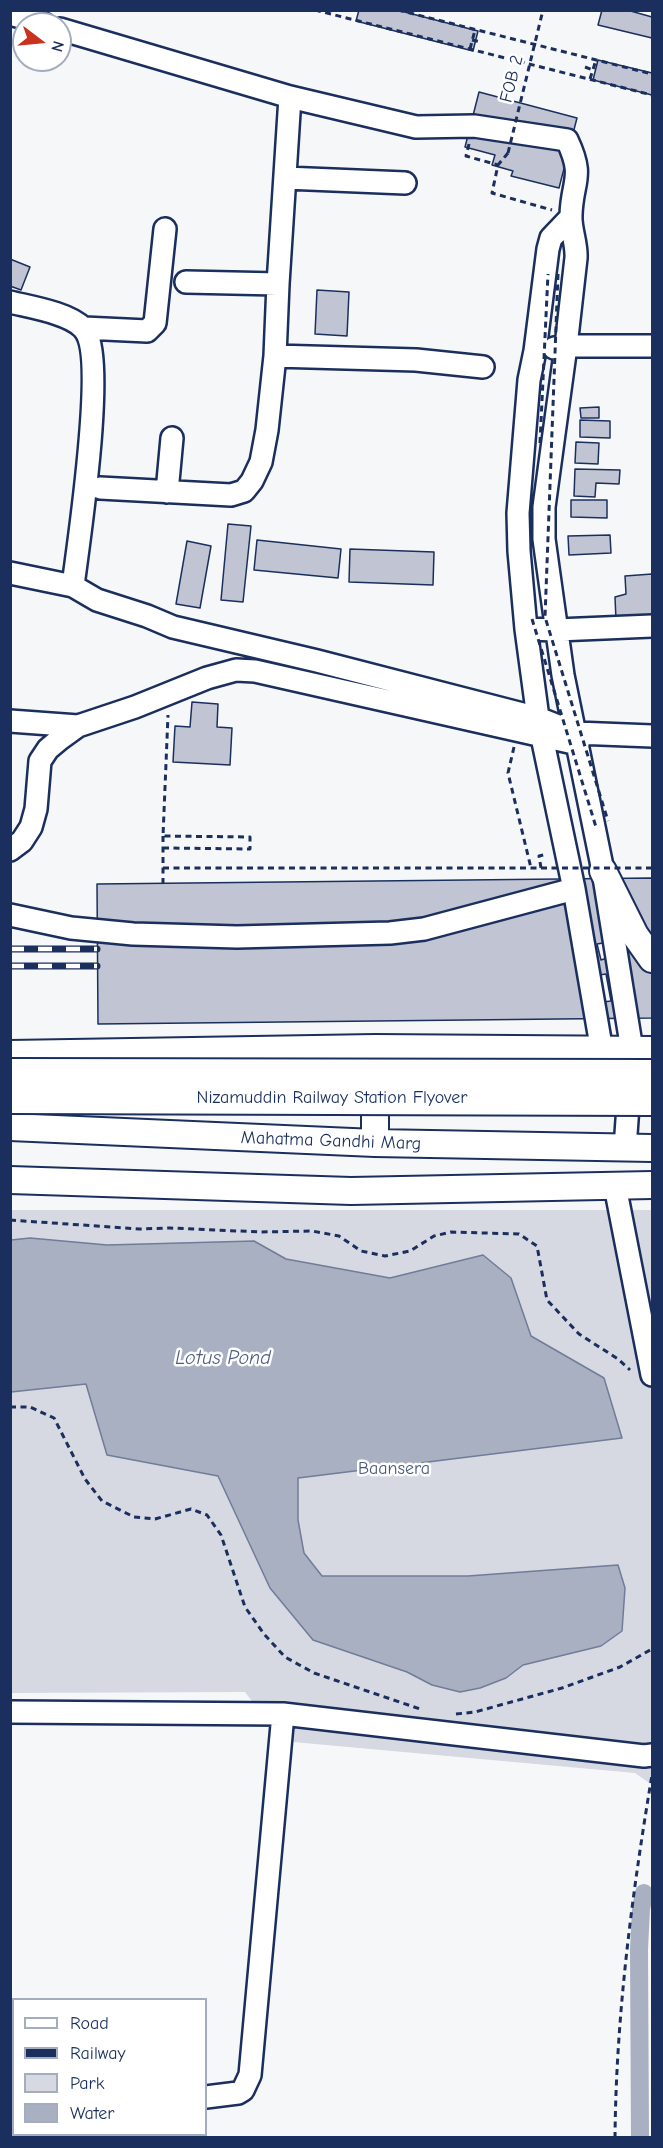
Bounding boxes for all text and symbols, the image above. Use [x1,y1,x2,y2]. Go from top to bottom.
north arrow [12,12,72,72]
text: N [47,39,67,54]
street label: FOB 2 [496,53,528,105]
street label: Nizamuddin Railway Station Flyover [197,1087,467,1109]
street label: Mahatma Gandhi Marg [240,1127,422,1155]
water label: Lotus Pond [175,1346,271,1370]
park label: Baansera [358,1458,430,1480]
legend [12,1998,207,2136]
text: Road [70,2013,109,2034]
text: Railway [70,2043,126,2064]
text: Park [70,2073,104,2094]
text: Water [70,2103,114,2124]

